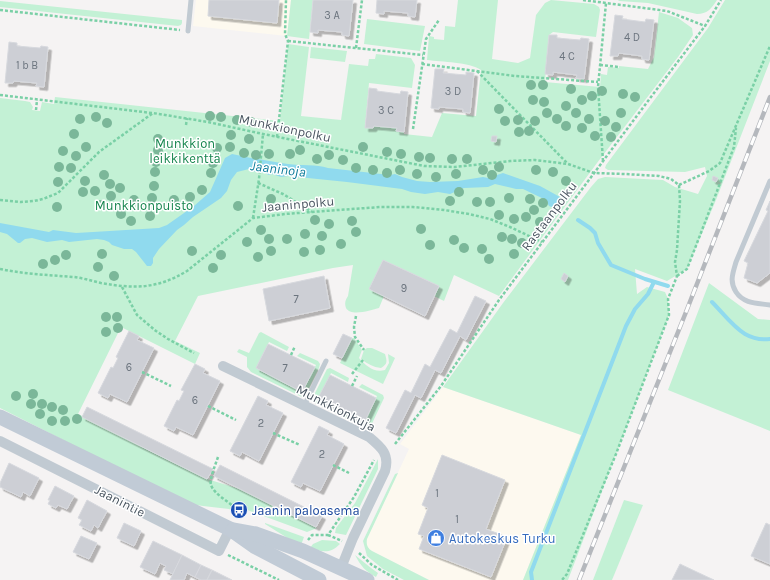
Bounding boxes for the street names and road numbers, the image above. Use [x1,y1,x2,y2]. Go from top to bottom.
street label: Munkkionpolku [238,111,332,145]
street label: Rastaanpolku [518,179,580,253]
street label: Jaaninpolku [261,193,335,215]
street label: Munkkionkuja [294,382,378,434]
street label: Jaanintie [92,482,148,520]

